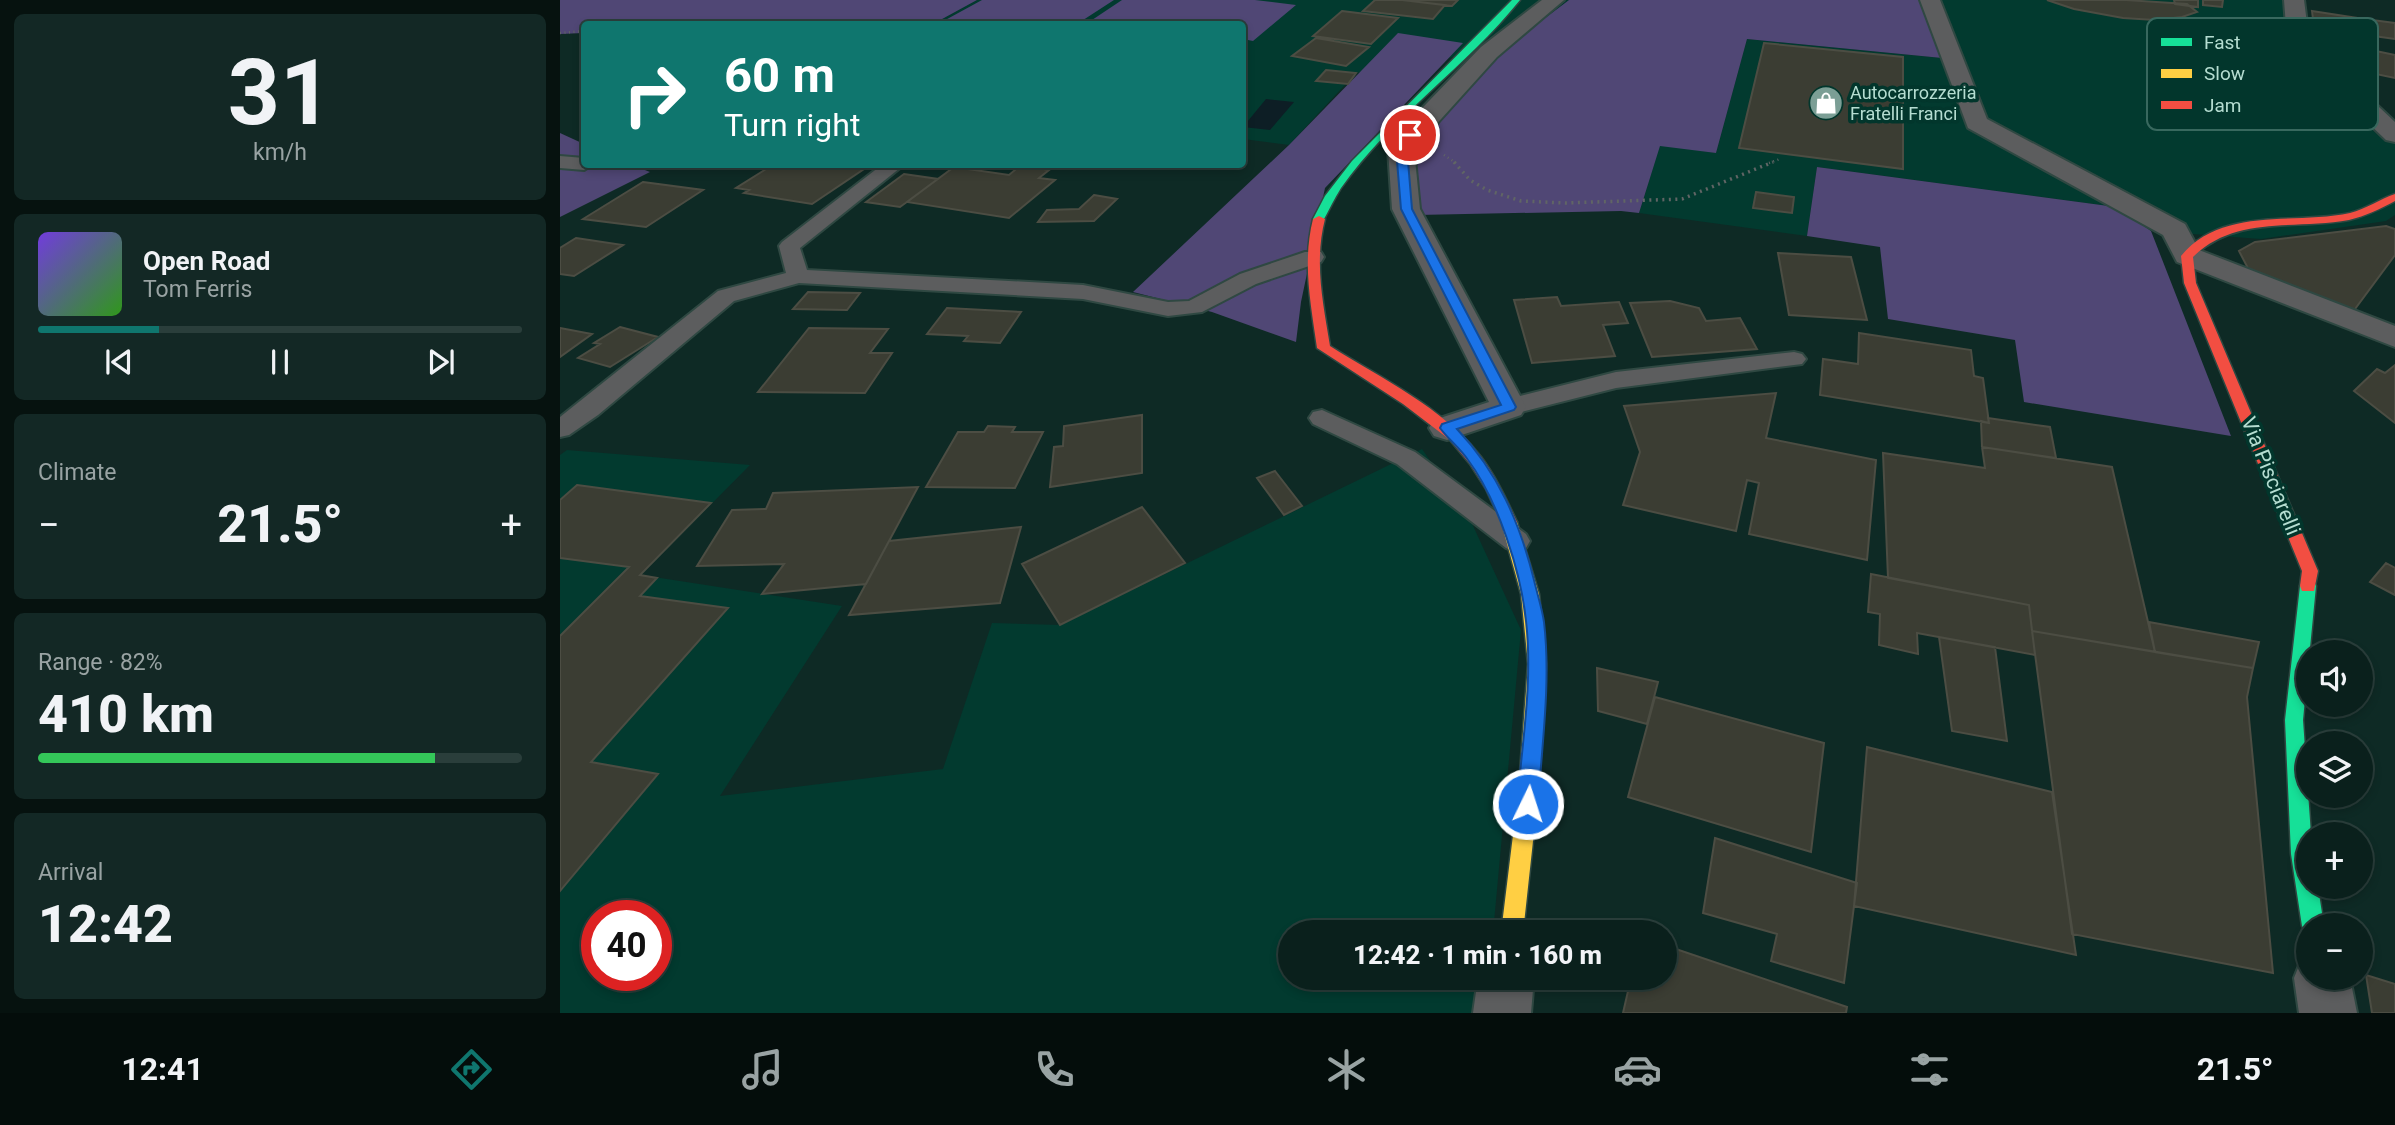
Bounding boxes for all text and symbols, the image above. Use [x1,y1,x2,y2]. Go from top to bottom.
legend [2147,18,2378,130]
text: Fast [2204,31,2241,54]
text: 31 [228,40,332,146]
text: 60 m [724,47,835,104]
icon: right [609,49,700,140]
text: Slow [2204,62,2245,85]
place label: Autocarrozzeria Fratelli Franci [1850,82,1976,124]
shop icon: Autocarrozzeria Fratelli Franci [1807,84,1845,122]
text: Jam [2204,94,2241,117]
pin [1380,105,1440,165]
text: Turn right [724,106,860,144]
icon: arrive [1391,116,1429,154]
text: km/h [253,139,307,166]
text: Open Road [143,246,271,276]
text: Tom Ferris [143,276,252,303]
icon: previous [100,343,138,381]
icon: pause [261,343,299,381]
icon: next [422,343,460,381]
street label: Via Pisciarelli [2236,413,2306,539]
text: Climate [38,459,117,486]
text: 21.5° [217,494,343,555]
text: − [38,503,60,547]
text: + [500,503,522,547]
map controls [2296,640,2373,990]
button: sound [2296,640,2373,717]
text: Range · 82% [38,649,163,676]
text: 410 km [38,684,214,745]
button: layers [2296,731,2373,808]
position arrow [1491,767,1565,841]
button: + [2296,822,2373,899]
text: Arrival [38,859,103,886]
text: 12:42 [38,894,173,955]
speed limit sign: 40 [581,900,672,991]
button: − [2296,913,2373,990]
text: 12:42 · 1 min · 160 m [1353,940,1602,970]
icon: directions [447,1045,496,1094]
icon: music [738,1045,787,1094]
icon: phone [1030,1045,1079,1094]
icon: climate [1322,1045,1371,1094]
icon: car [1613,1045,1662,1094]
icon: filters [1905,1045,1954,1094]
text: 12:41 [121,1050,204,1088]
text: 21.5° [2197,1050,2274,1088]

